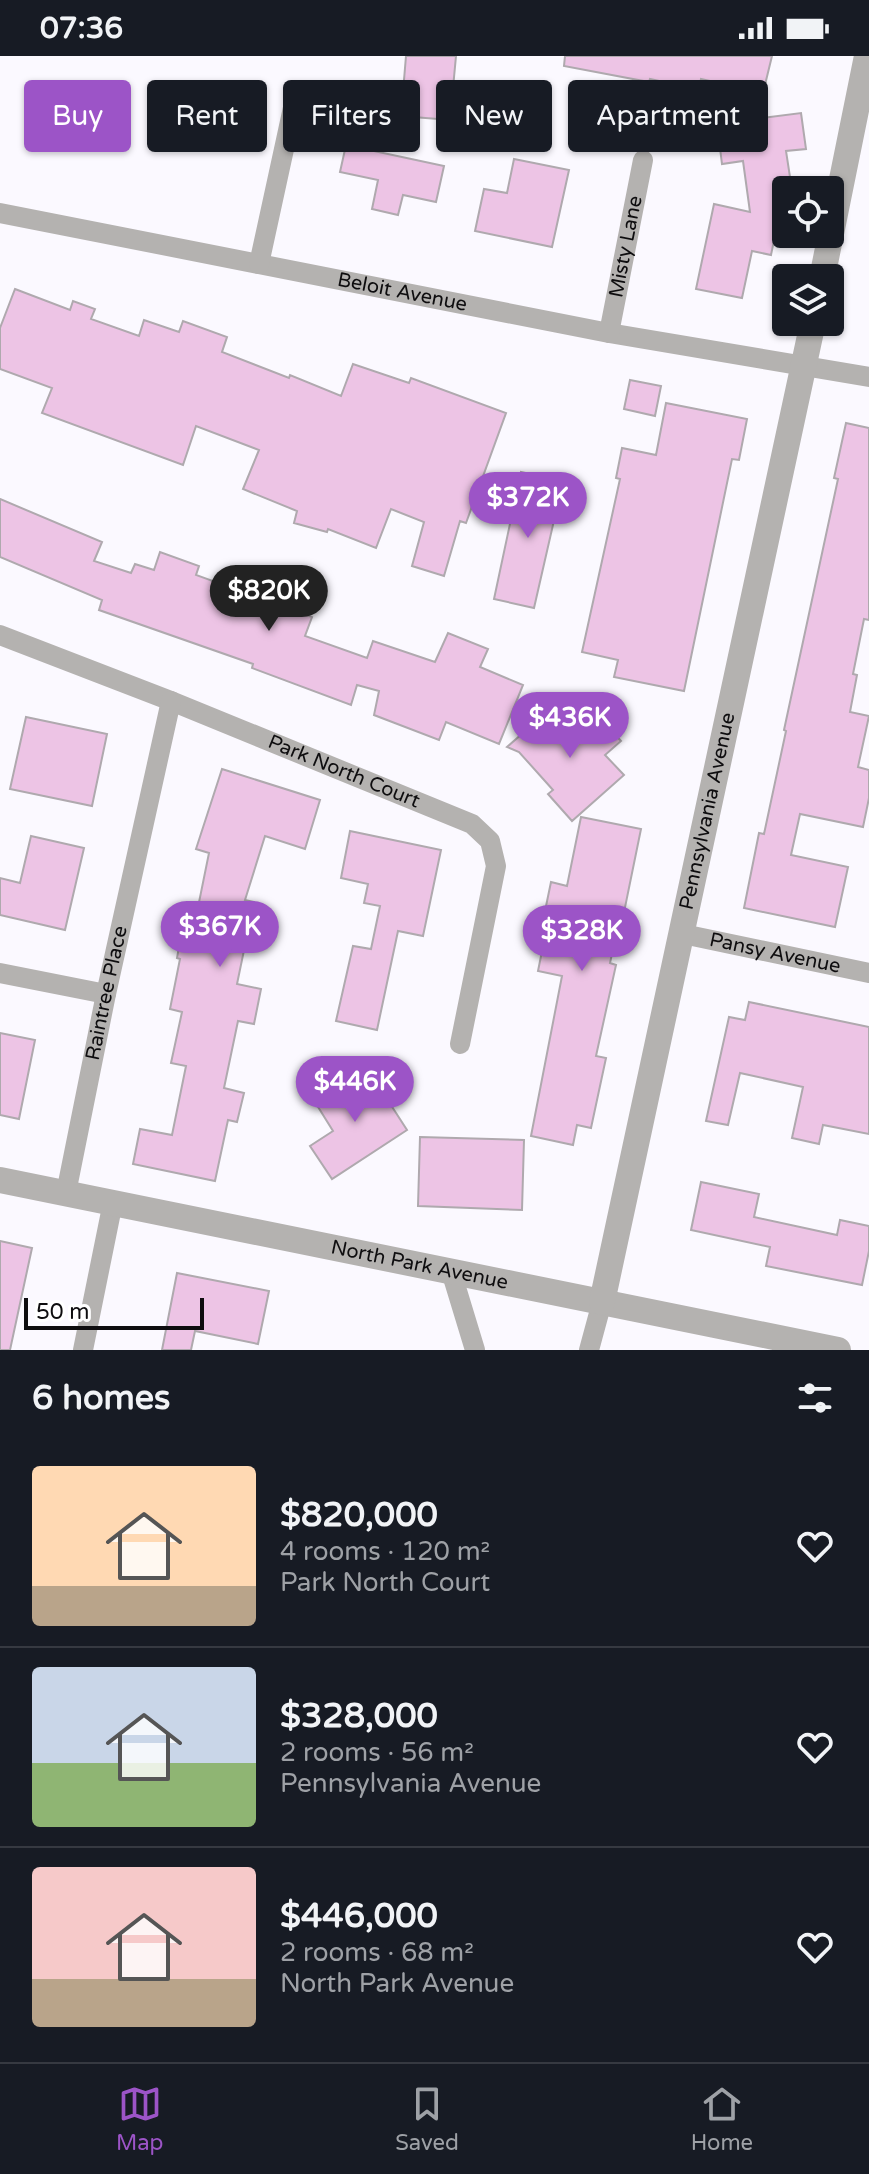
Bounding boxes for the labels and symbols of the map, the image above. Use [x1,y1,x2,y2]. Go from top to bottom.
street label: Misty Lane [604,194,648,300]
street label: Beloit Avenue [335,268,469,317]
pin: $372K [472,472,584,540]
pin: $820K [213,565,325,633]
pin: $436K [514,692,626,760]
street label: Pennsylvania Avenue [675,710,741,912]
street label: Park North Court [264,730,424,813]
pin: $367K [164,901,276,969]
pin: $328K [526,905,638,973]
street label: Raintree Place [81,924,133,1062]
street label: Pansy Avenue [707,928,843,979]
pin: $446K [299,1056,411,1124]
street label: North Park Avenue [329,1235,510,1295]
scale bar [24,1294,204,1330]

